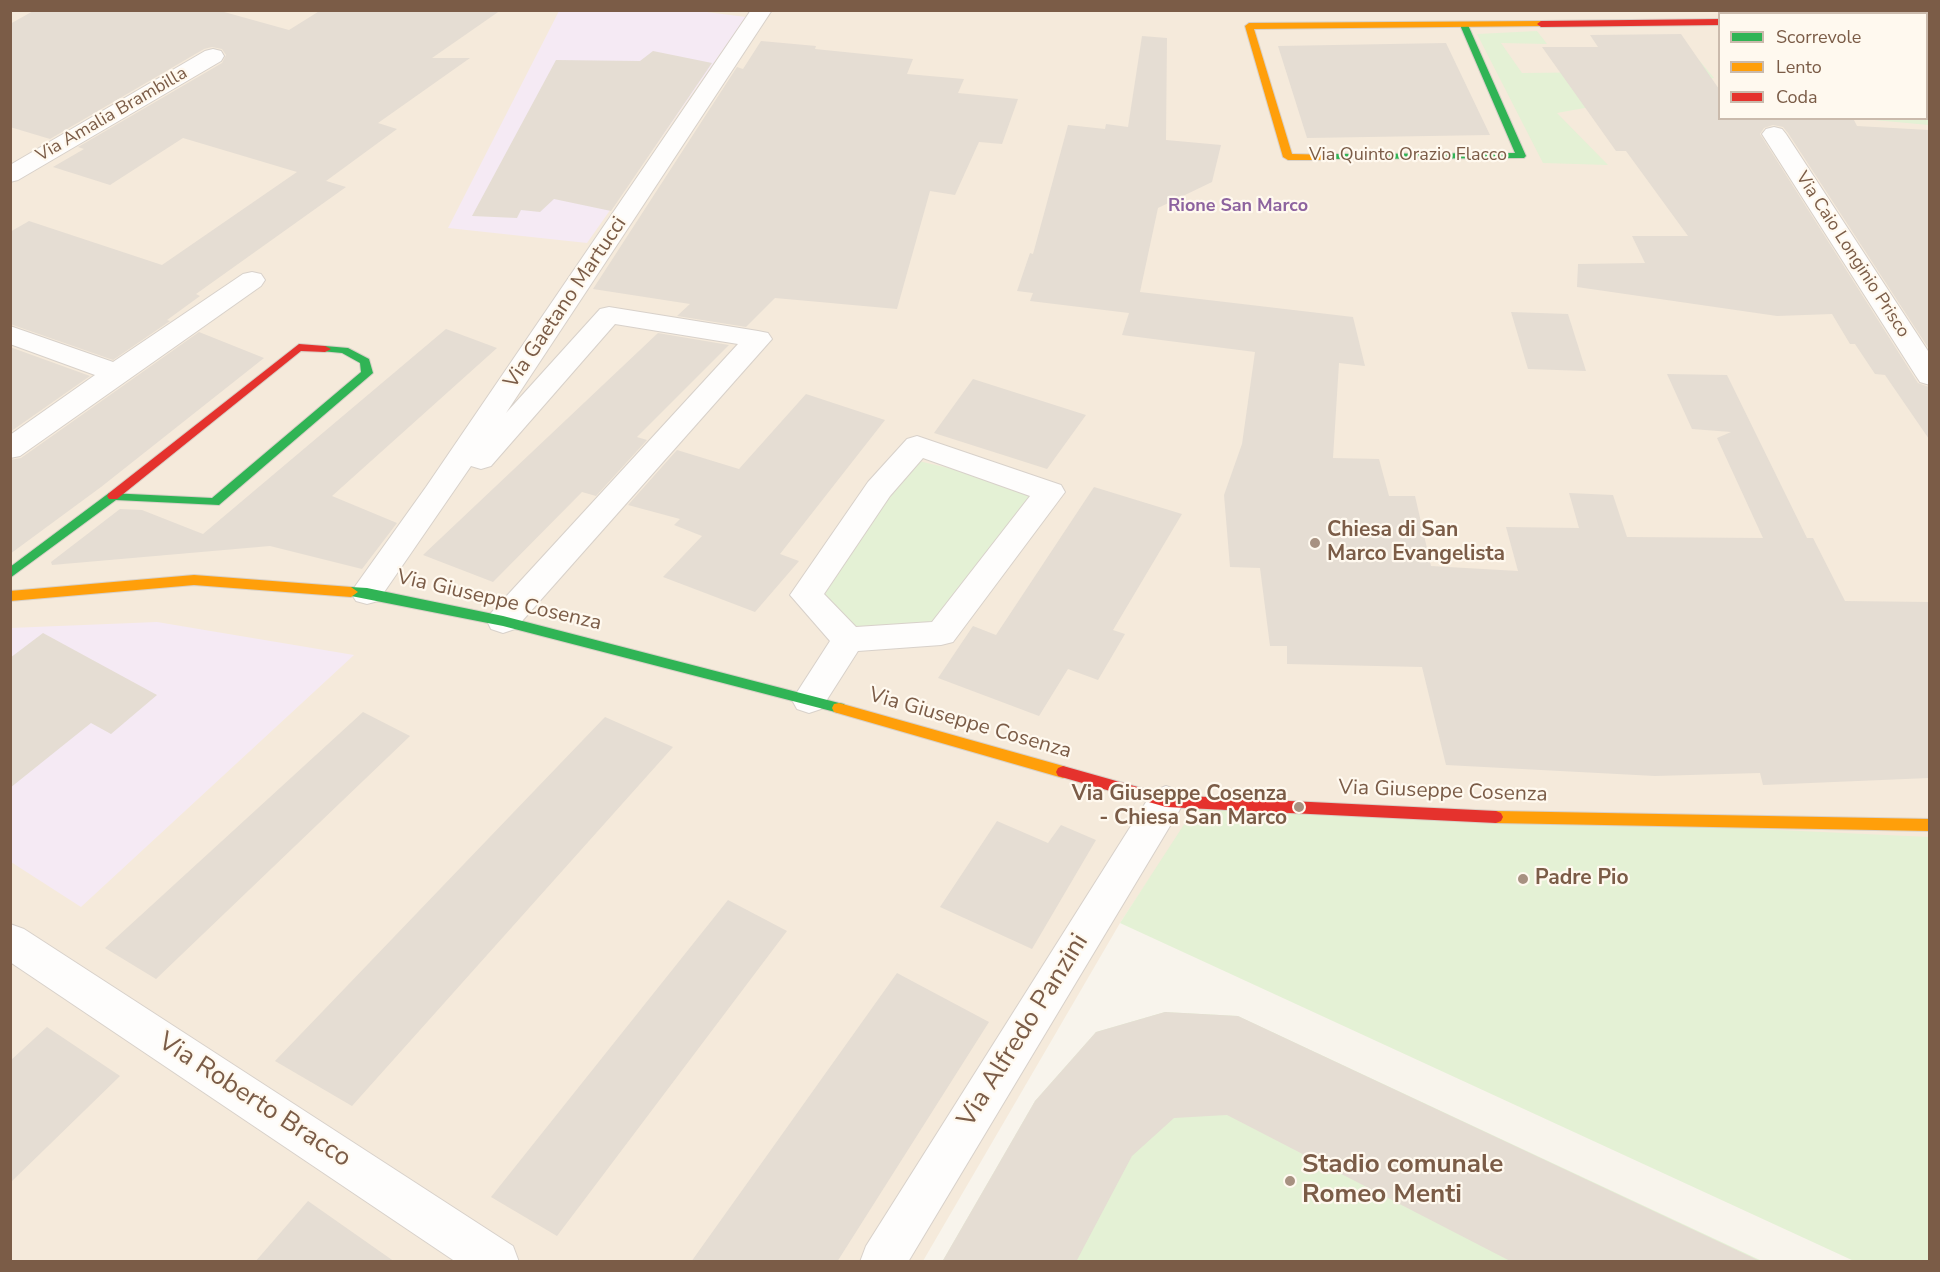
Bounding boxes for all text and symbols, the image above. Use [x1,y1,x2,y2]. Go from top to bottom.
legend [1718,12,1928,120]
text: Scorrevole [1776,25,1861,49]
text: Lento [1776,55,1822,79]
street label: Via Amalia Brambilla [33,63,191,167]
text: Coda [1776,85,1818,109]
street label: Via Quinto Orazio Flacco [1309,145,1507,167]
street label: Via Caio Longinio Prisco [1790,168,1914,342]
district label: Rione San Marco [1168,196,1308,218]
street label: Via Gaetano Martucci [499,213,633,393]
place label: Chiesa di San Marco Evangelista [1327,518,1505,568]
marker: Chiesa di San Marco Evangelista [1308,536,1322,550]
street label: Via Giuseppe Cosenza [394,565,604,637]
street label: Via Giuseppe Cosenza [866,683,1074,765]
street label: Via Giuseppe Cosenza [1338,776,1548,808]
place label: Via Giuseppe Cosenza - Chiesa San Marco [1072,782,1287,832]
marker: Via Giuseppe Cosenza - Chiesa San Marco [1292,800,1306,814]
place label: Padre Pio [1535,866,1629,892]
marker: Padre Pio [1516,872,1530,886]
street label: Via Alfredo Panzini [952,929,1096,1133]
street label: Via Roberto Bracco [152,1027,356,1175]
place label: Stadio comunale Romeo Menti [1302,1150,1503,1212]
marker: Stadio comunale Romeo Menti [1283,1174,1297,1188]

